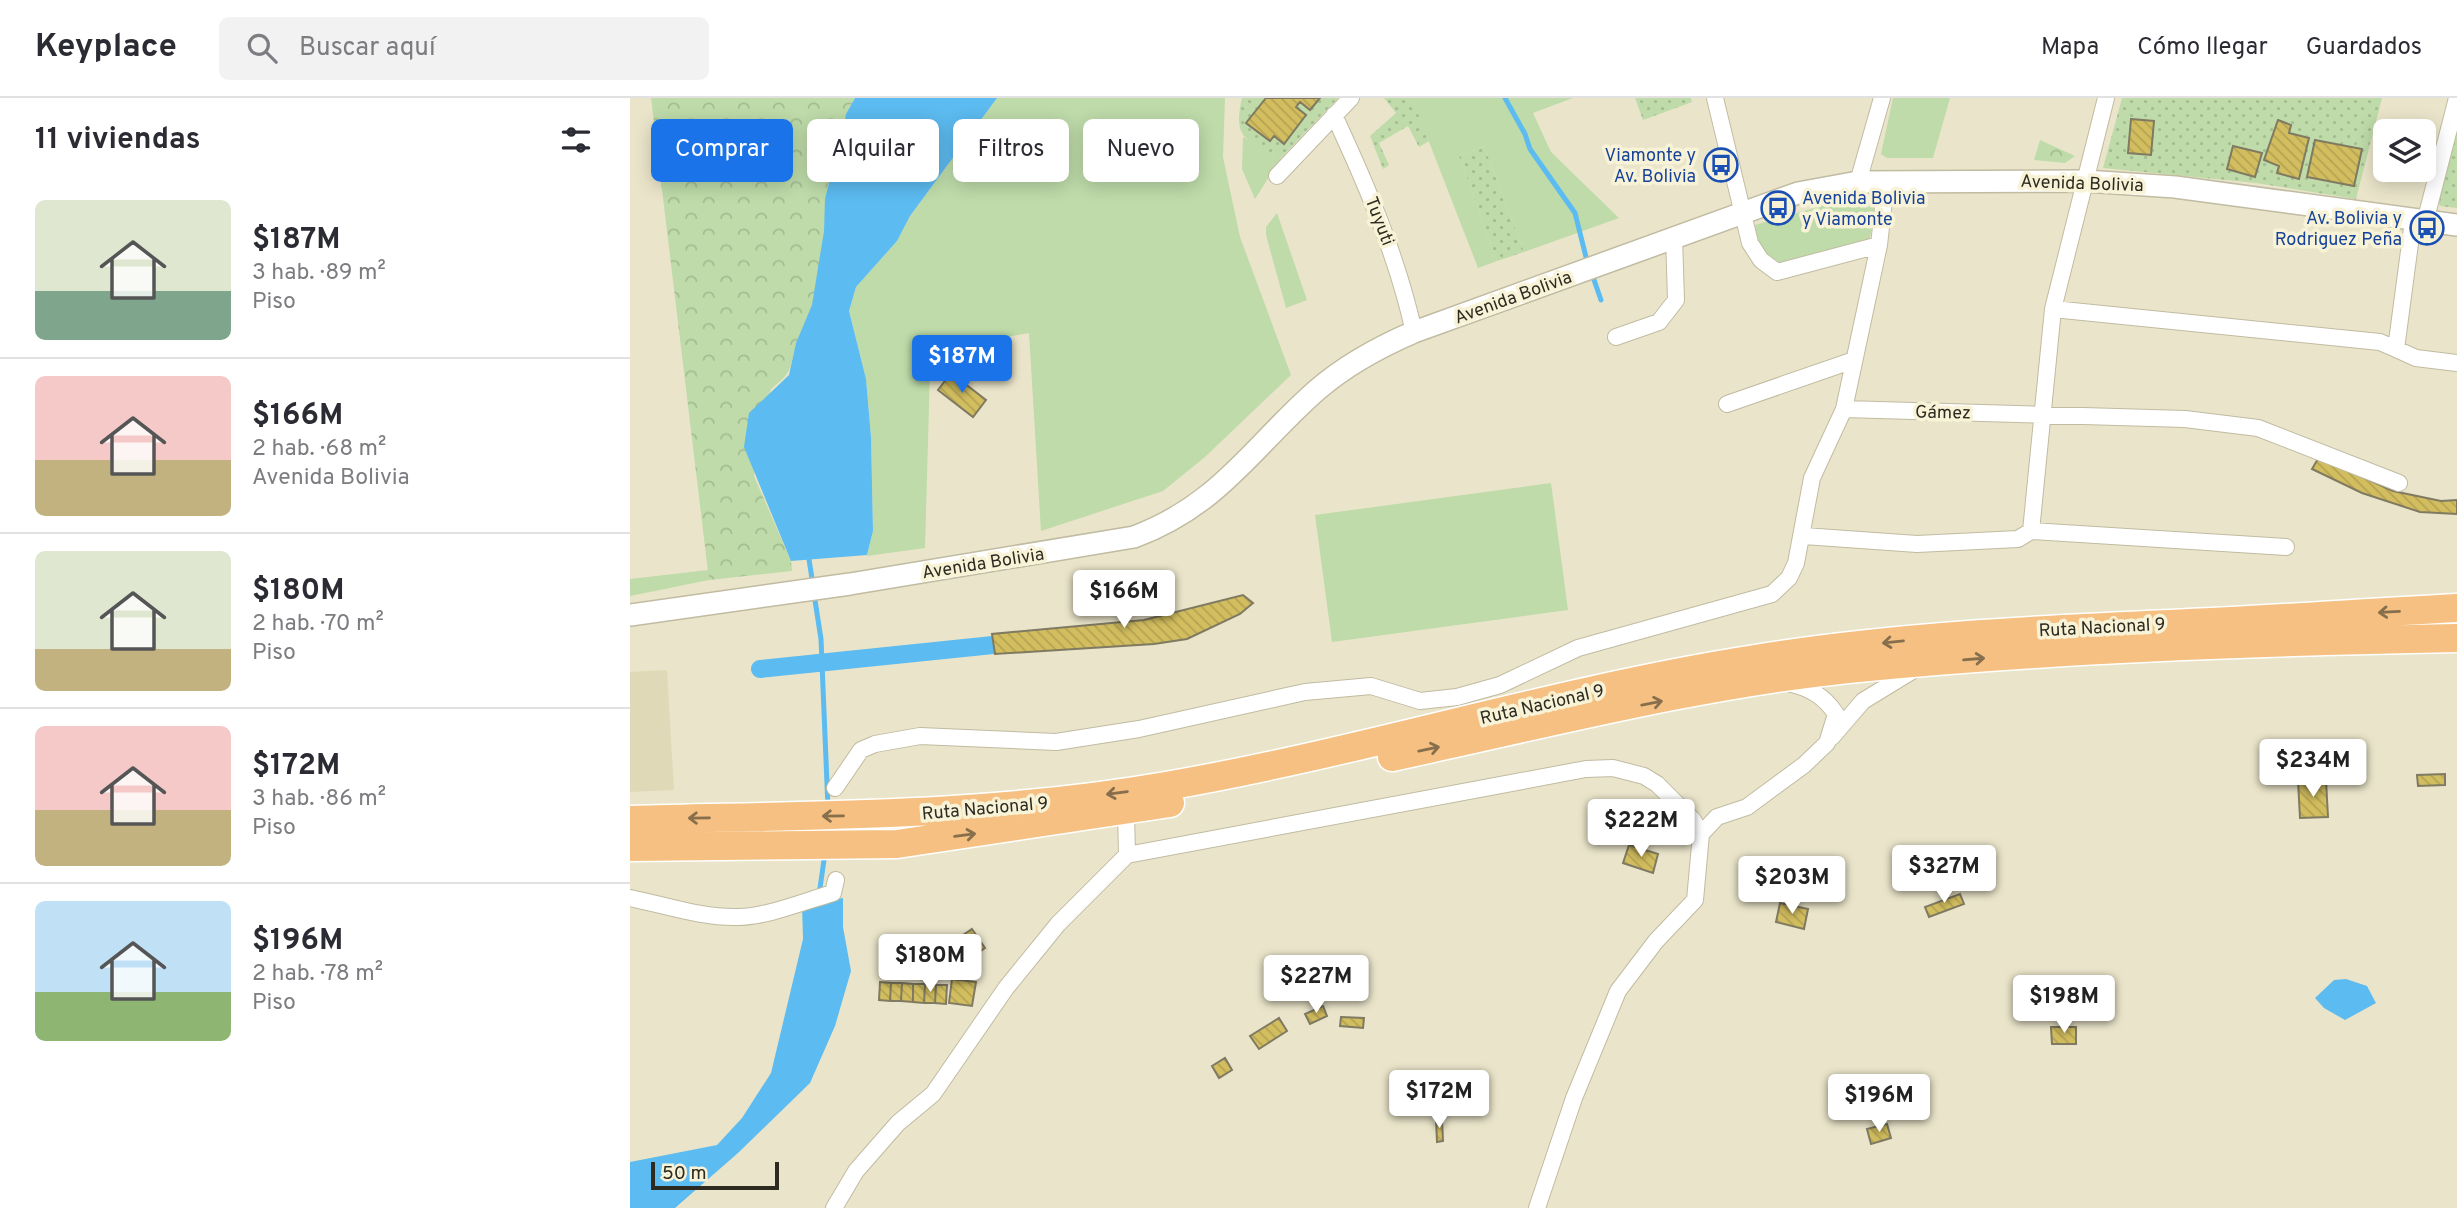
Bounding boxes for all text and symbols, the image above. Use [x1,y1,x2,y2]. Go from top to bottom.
search box [219,17,709,80]
text: Keyplace [35,27,177,69]
icon: search [243,29,281,67]
text: Buscar aquí [299,32,436,65]
text: Mapa [2041,33,2099,63]
text: Cómo llegar [2137,33,2268,63]
text: Guardados [2306,33,2422,63]
chip: Comprar [651,119,793,182]
chip: Alquilar [807,119,939,182]
chip: Filtros [953,119,1069,182]
chip: Nuevo [1083,119,1199,182]
map controls [2373,119,2436,182]
button: layers [2373,119,2436,182]
icon: filters [557,121,595,159]
text: 11 viviendas [35,122,200,159]
place label: Viamonte y Av. Bolivia [1605,145,1696,189]
bus stop icon: Viamonte y Av. Bolivia [1702,146,1740,184]
street label: Avenida Bolivia [2020,171,2144,198]
place label: Avenida Bolivia y Viamonte [1802,188,1925,232]
bus stop icon: Avenida Bolivia y Viamonte [1759,189,1797,227]
street label: Tuyuti [1359,194,1398,249]
place label: Av. Bolivia y Rodriguez Peña [2275,208,2402,252]
bus stop icon: Av. Bolivia y Rodriguez Peña [2408,209,2446,247]
text: $187M [252,222,341,259]
icon: home [91,228,175,312]
text: 3 hab. · 89 m² [252,259,386,288]
street label: Avenida Bolivia [1452,266,1575,330]
text: Piso [252,288,296,317]
pin: $187M [913,336,1011,395]
text: $187M [928,343,996,372]
text: $166M [252,398,343,435]
street label: Gámez [1915,402,1971,425]
icon: home [91,404,175,488]
text: 2 hab. · 68 m² [252,435,386,464]
text: Avenida Bolivia [252,464,410,493]
street label: Avenida Bolivia [920,543,1046,585]
pin: $166M [1075,570,1173,630]
text: $180M [252,573,345,610]
text: $166M [1089,578,1159,607]
icon: home [91,579,175,663]
one-way arrow [2378,605,2401,618]
text: 2 hab. · 70 m² [252,610,384,639]
street label: Ruta Nacional 9 [2038,614,2166,643]
one-way arrow [1882,636,1905,649]
text: Piso [252,639,296,668]
one-way arrow [1962,652,1985,665]
street label: Ruta Nacional 9 [1478,680,1607,731]
one-way arrow [1640,695,1663,709]
pin: $234M [2264,740,2362,799]
one-way arrow [1417,742,1440,756]
text: $234M [2275,747,2351,776]
text: $172M [252,748,340,785]
icon: home [91,754,175,838]
text: 3 hab. · 86 m² [252,785,386,814]
one-way arrow [1106,787,1129,800]
street label: Ruta Nacional 9 [921,793,1049,826]
pin: $222M [1592,800,1690,859]
text: $222M [1604,807,1678,836]
one-way arrow [822,809,845,823]
one-way arrow [688,812,711,825]
text: Piso [252,814,296,843]
one-way arrow [953,829,976,842]
pin: $327M [1895,846,1993,905]
text: $327M [1908,853,1980,882]
pin: $203M [1743,856,1841,916]
text: $203M [1754,864,1830,893]
text: $196M [252,923,343,960]
icon: home [91,929,175,1013]
pin: $180M [881,934,979,994]
text: $180M [895,942,965,971]
pin: $227M [1267,956,1365,1015]
text: 2 hab. · 78 m² [252,960,383,989]
text: $227M [1280,963,1352,992]
pin: $198M [2015,976,2113,1035]
text: $198M [2029,983,2099,1012]
text: Piso [252,989,296,1018]
pin: $172M [1390,1070,1488,1130]
pin: $196M [1830,1074,1928,1134]
text: $172M [1405,1078,1473,1107]
text: $196M [1844,1082,1914,1111]
scale bar [651,1159,779,1191]
text: 50 m [662,1162,707,1186]

